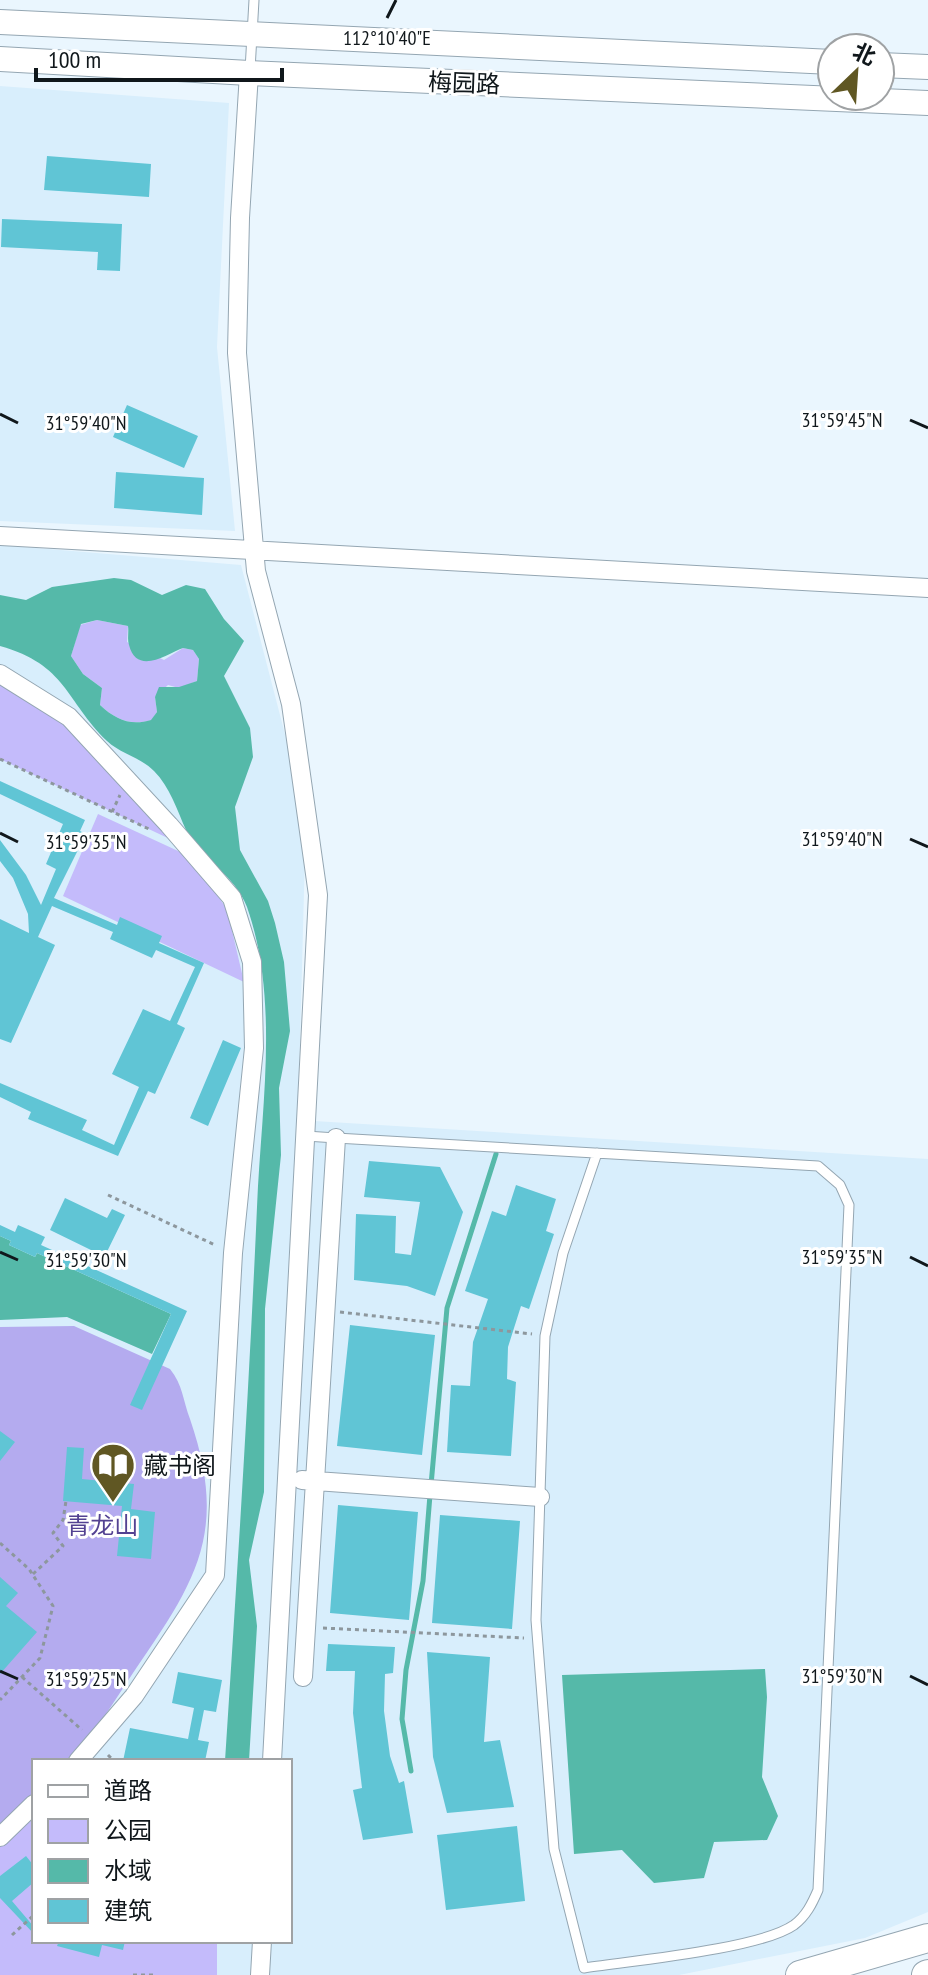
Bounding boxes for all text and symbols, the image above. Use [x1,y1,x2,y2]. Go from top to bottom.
text: 112°10'40"E [343,25,431,51]
scale bar [36,32,282,82]
north arrow [816,32,896,112]
text: 北 [849,37,880,71]
text: 100 m [48,44,101,75]
street label: 梅园路 [427,66,501,100]
text: 31°59'45"N [802,407,882,433]
text: 31°59'40"N [46,410,126,436]
text: 31°59'40"N [802,826,882,852]
text: 31°59'35"N [46,829,126,855]
text: 31°59'35"N [802,1244,882,1270]
text: 31°59'30"N [46,1247,126,1273]
library icon: 藏书阁 [89,1441,137,1504]
place label: 藏书阁 [144,1450,216,1481]
park label: 青龙山 [66,1510,138,1541]
text: 31°59'30"N [802,1663,882,1689]
text: 31°59'25"N [46,1666,126,1692]
legend [32,1759,292,1943]
text: 道路 [104,1775,152,1806]
text: 公园 [104,1815,152,1846]
text: 水域 [104,1855,152,1886]
text: 建筑 [104,1895,152,1926]

